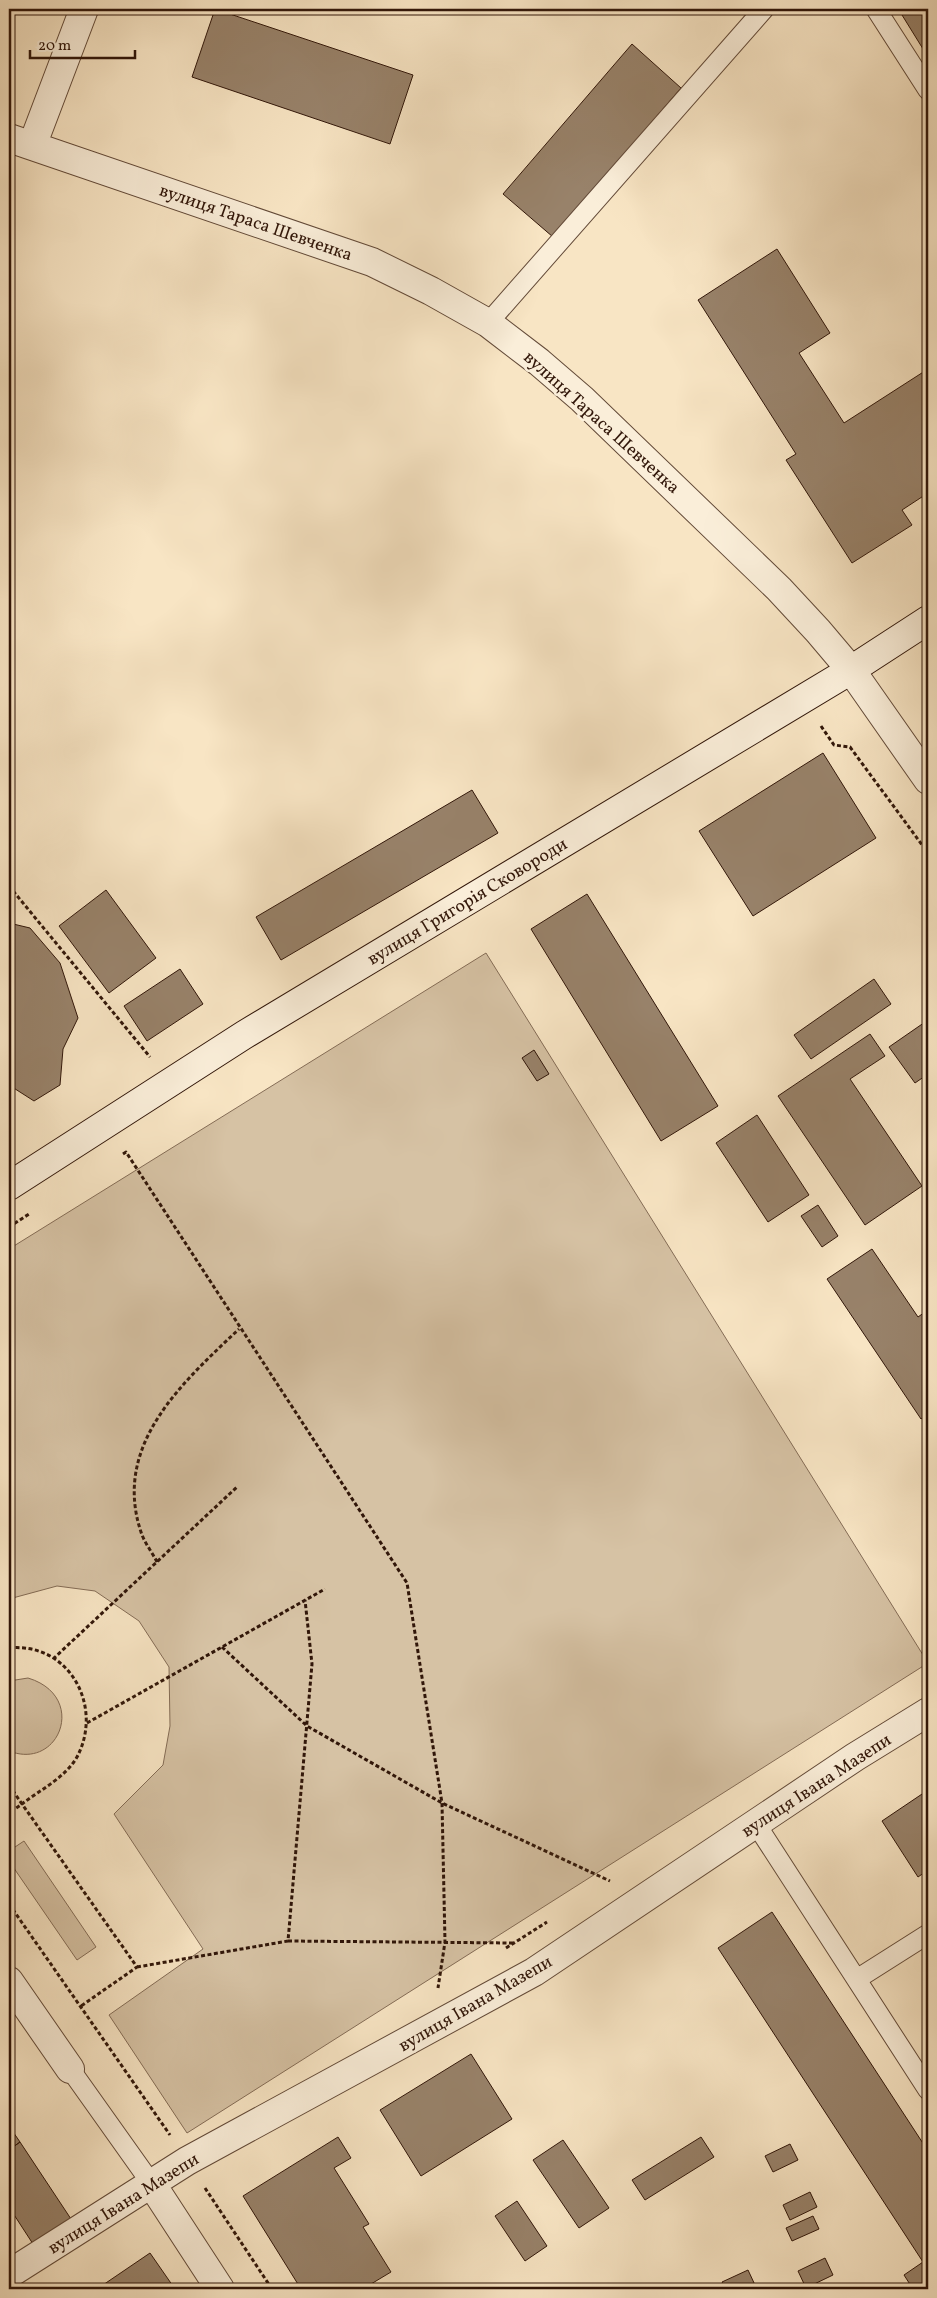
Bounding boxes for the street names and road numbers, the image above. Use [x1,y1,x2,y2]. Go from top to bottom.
street label: вулиця Тараса Шевченка [156,179,355,268]
street label: вулиця Тараса Шевченка [517,346,685,500]
street label: вулиця Григорія Сковороди [363,832,573,972]
street label: вулиця Івана Мазепи [737,1728,897,1844]
street label: вулиця Івана Мазепи [394,1950,557,2059]
street label: вулиця Івана Мазепи [43,2148,204,2261]

